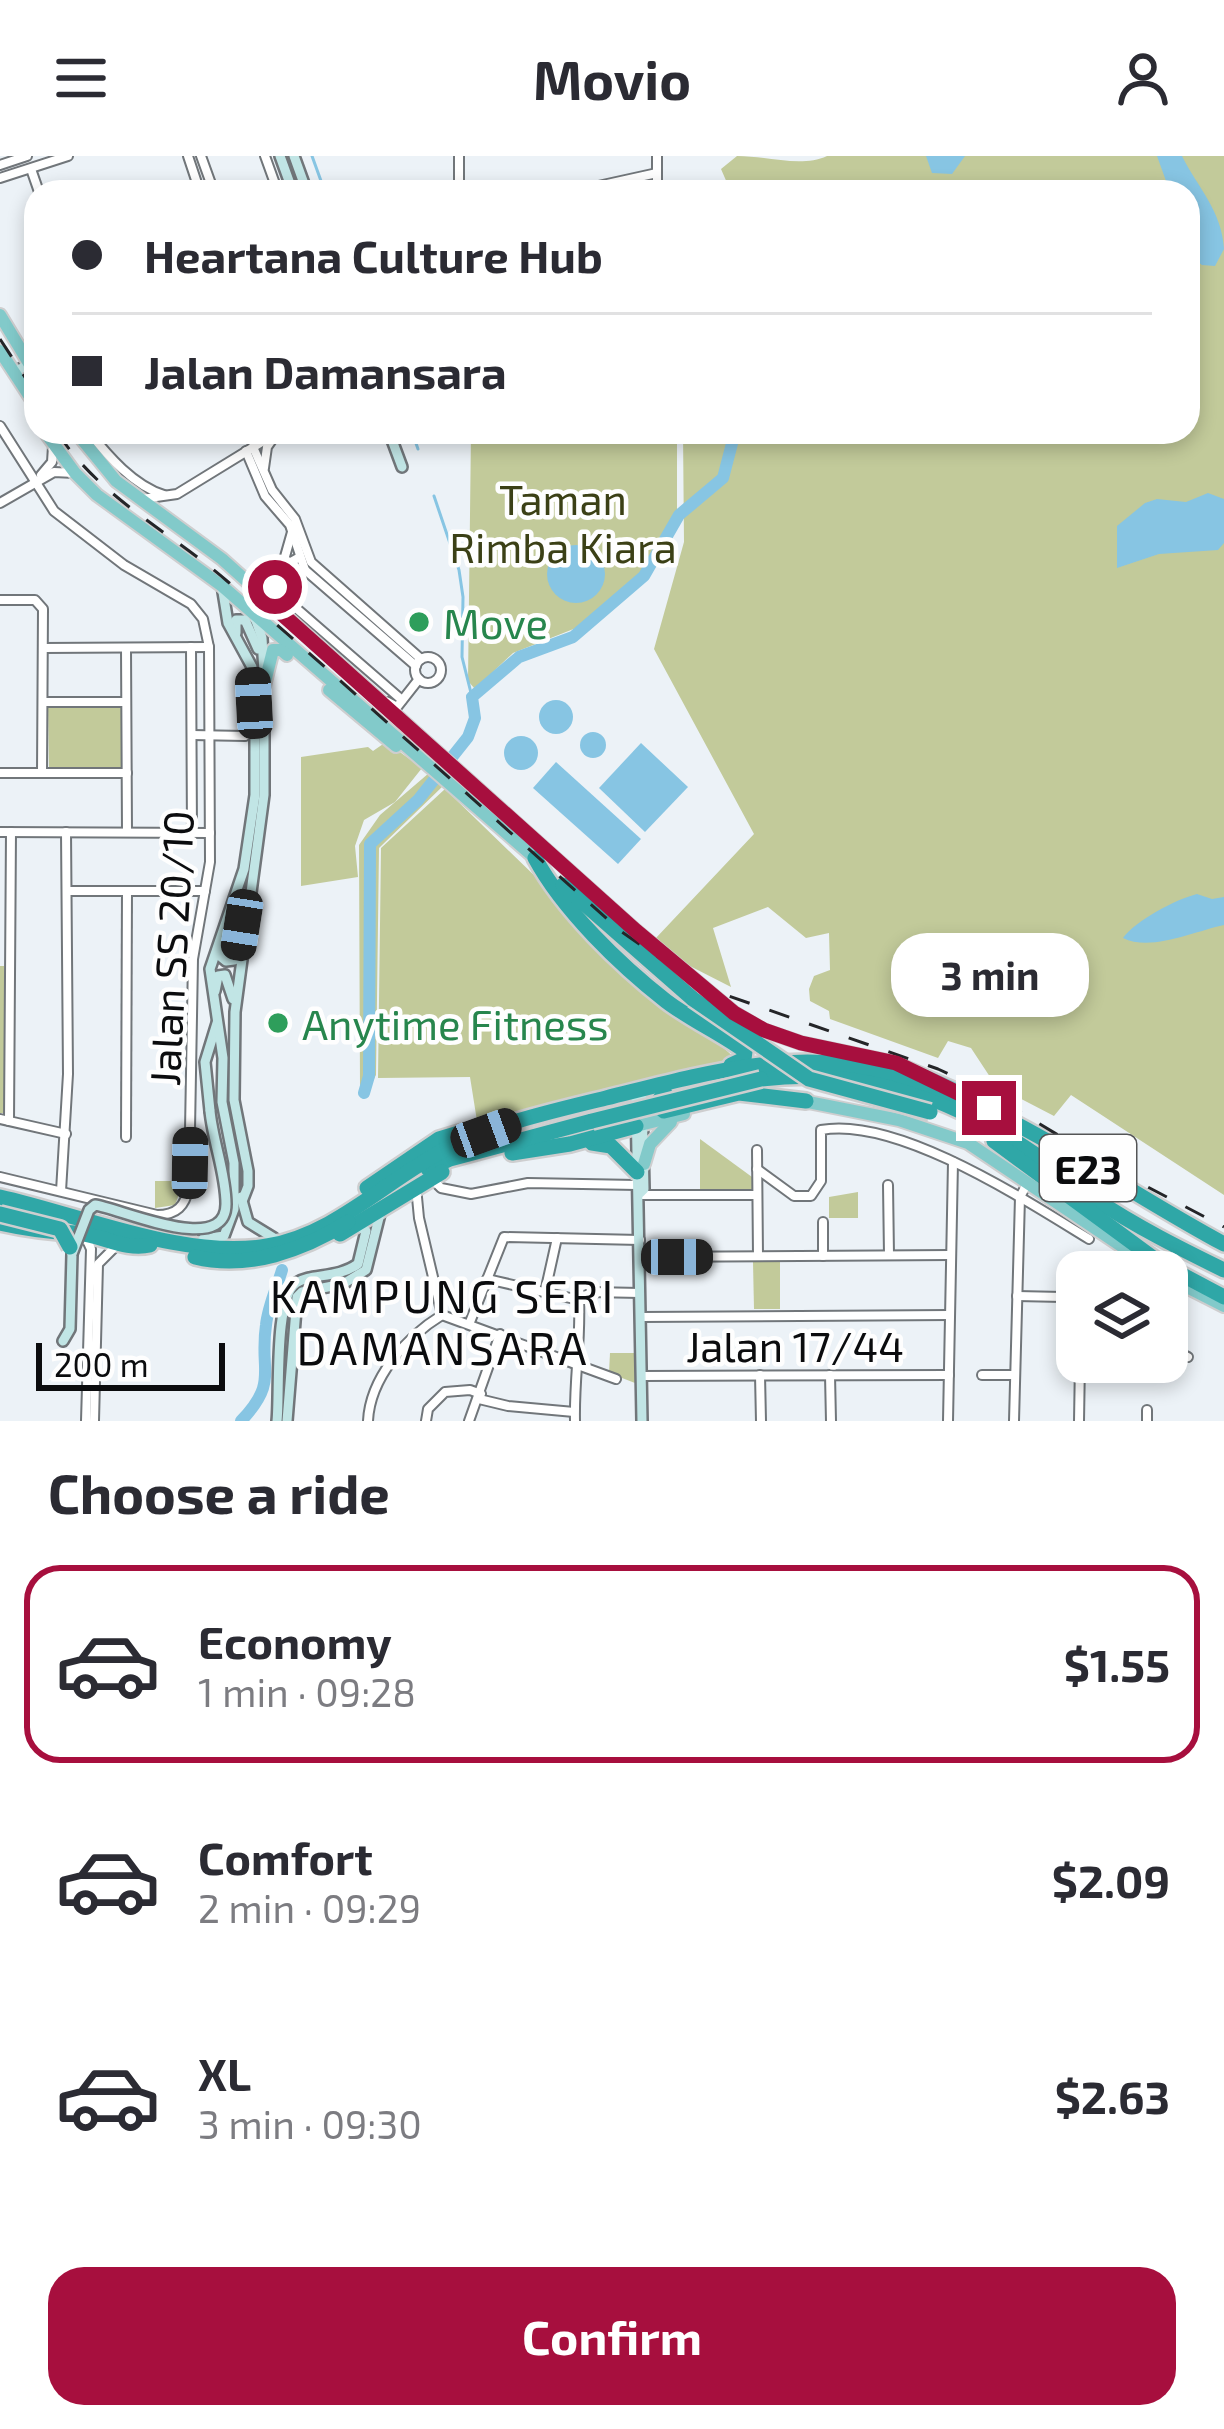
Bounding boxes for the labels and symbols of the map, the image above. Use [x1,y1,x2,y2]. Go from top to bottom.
park label: Taman Rimba Kiara [449,473,677,571]
route start [248,560,302,614]
place label: Move [443,597,548,647]
marker: Move [406,609,432,635]
car [234,666,274,740]
street label: Jalan SS 20/10 [138,809,202,1087]
car [219,887,265,963]
callout: 3 min [890,934,1088,1018]
place label: Anytime Fitness [302,998,609,1048]
marker: Anytime Fitness [265,1010,291,1036]
route end [962,1081,1016,1135]
car [446,1104,526,1162]
car [171,1127,209,1199]
road number: E23 [1040,1135,1136,1201]
car [641,1239,713,1275]
district label: KAMPUNG SERI DAMANSARA [270,1268,616,1374]
street label: Jalan 17/44 [686,1320,904,1370]
scale bar [36,1337,225,1390]

